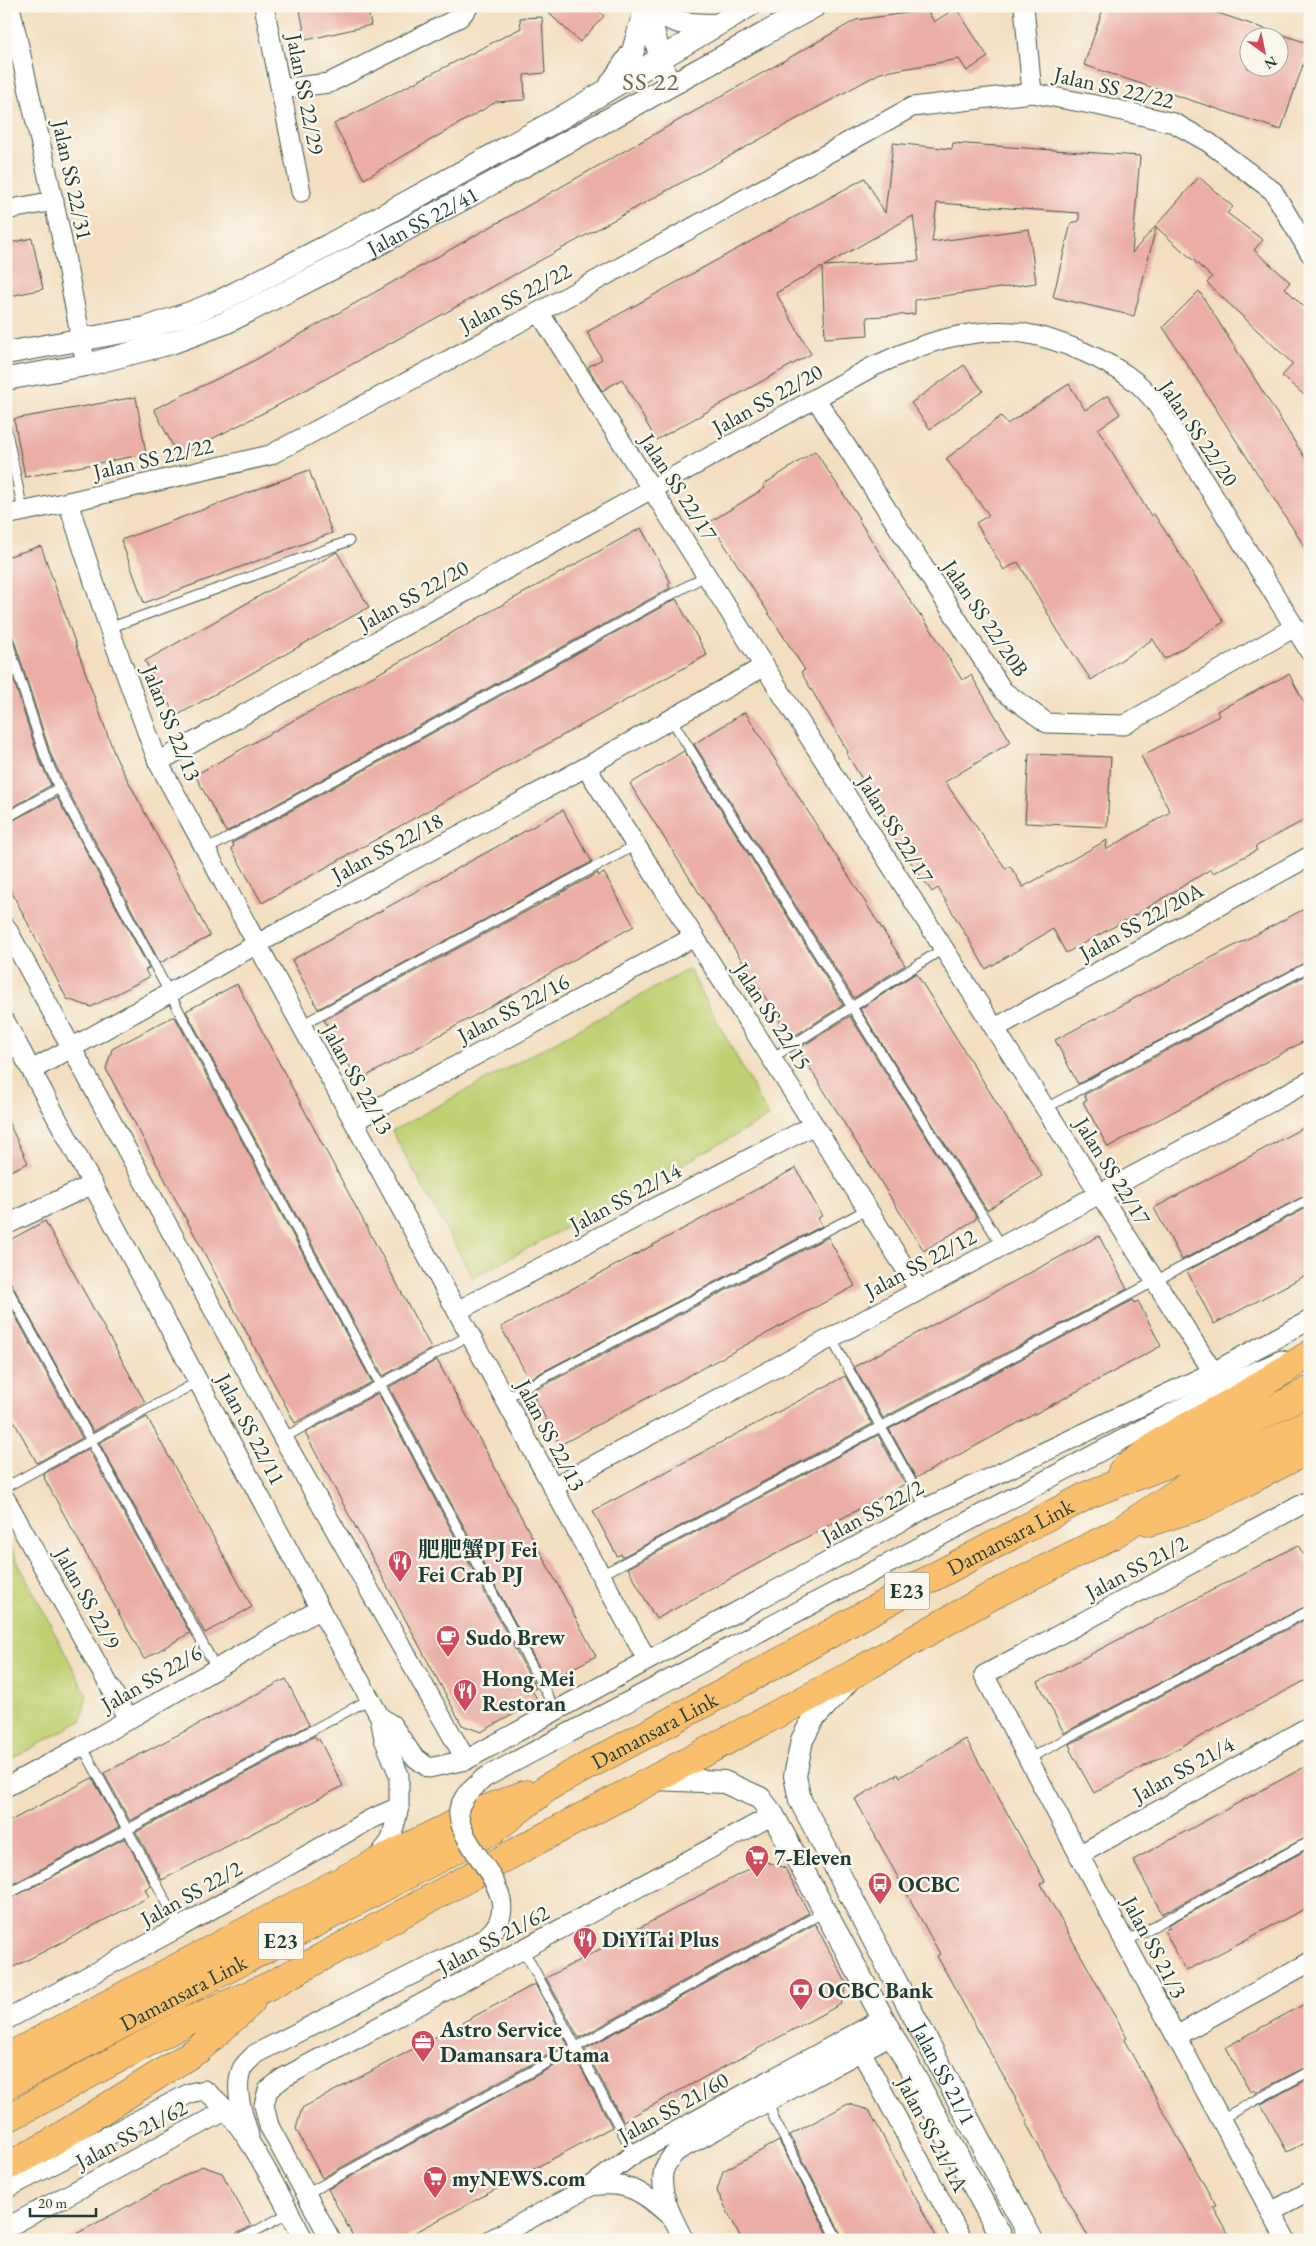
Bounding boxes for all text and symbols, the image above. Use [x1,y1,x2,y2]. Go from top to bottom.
north arrow [1238,28,1288,78]
street label: Jalan SS 22/29 [279,29,331,157]
text: N [1261,52,1281,74]
street label: Jalan SS 22/22 [1049,59,1177,115]
district label: SS 22 [622,65,680,97]
street label: Jalan SS 22/31 [45,115,99,243]
street label: Jalan SS 22/41 [360,180,484,264]
street label: Jalan SS 22/22 [453,256,576,340]
street label: Jalan SS 22/20 [705,357,828,443]
street label: Jalan SS 22/20 [1151,373,1245,492]
street label: Jalan SS 22/17 [632,426,724,547]
street label: Jalan SS 22/22 [88,431,216,487]
street label: Jalan SS 22/20 [351,553,474,639]
street label: Jalan SS 22/20B [935,553,1035,682]
street label: Jalan SS 22/13 [134,659,208,785]
street label: Jalan SS 22/17 [850,768,940,889]
street label: Jalan SS 22/18 [325,806,448,890]
street label: Jalan SS 22/20A [1072,875,1209,968]
street label: Jalan SS 22/15 [726,955,818,1075]
street label: Jalan SS 22/16 [451,967,574,1051]
street label: Jalan SS 22/13 [314,1017,400,1140]
street label: Jalan SS 22/17 [1067,1110,1157,1231]
street label: Jalan SS 22/14 [563,1156,686,1240]
street label: Jalan SS 22/12 [858,1222,981,1306]
street label: Jalan SS 22/11 [208,1367,292,1490]
street label: Jalan SS 22/13 [508,1373,592,1496]
street label: Jalan SS 22/2 [814,1472,929,1551]
street label: Damansara Link [942,1491,1079,1582]
street label: Jalan SS 21/2 [1078,1528,1193,1607]
place label: 肥肥蟹PJ Fei Fei Crab PJ [418,1535,538,1589]
street label: Jalan SS 22/9 [47,1541,128,1654]
restaurant icon: 肥肥蟹PJ Fei Fei Crab PJ [387,1549,413,1583]
road number: E23 [884,1572,930,1610]
place label: Sudo Brew [466,1623,566,1652]
cafe icon: Sudo Brew [435,1624,461,1658]
street label: Jalan SS 22/6 [94,1638,207,1720]
place label: Hong Mei Restoran [482,1664,575,1718]
restaurant icon: Hong Mei Restoran [452,1678,478,1712]
street label: Damansara Link [586,1684,723,1776]
street label: Jalan SS 21/4 [1126,1729,1239,1810]
place label: 7-Eleven [774,1843,852,1872]
supermarket icon: 7-Eleven [744,1844,770,1878]
street label: Jalan SS 22/2 [134,1853,247,1934]
place label: OCBC [898,1870,960,1899]
bus stop icon: OCBC [867,1871,893,1905]
street label: Jalan SS 21/3 [1115,1889,1194,2003]
street label: Jalan SS 21/62 [431,1898,554,1982]
road number: E23 [258,1922,304,1960]
place label: DiYiTai Plus [602,1925,719,1954]
restaurant icon: DiYiTai Plus [572,1926,598,1960]
street label: Damansara Link [115,1947,253,2038]
place label: OCBC Bank [818,1976,934,2005]
bank icon: OCBC Bank [788,1977,814,2011]
place label: Astro Service Damansara Utama [439,2015,610,2069]
street label: Jalan SS 21/1 [904,2016,983,2130]
office icon: Astro Service Damansara Utama [410,2029,436,2063]
street label: Jalan SS 21/60 [611,2065,734,2151]
street label: Jalan SS 21/1A [889,2070,976,2198]
street label: Jalan SS 21/62 [69,2093,192,2177]
place label: myNEWS.com [452,2164,586,2193]
supermarket icon: myNEWS.com [422,2165,448,2199]
scale bar [30,2186,96,2218]
text: 20 m [38,2193,67,2212]

